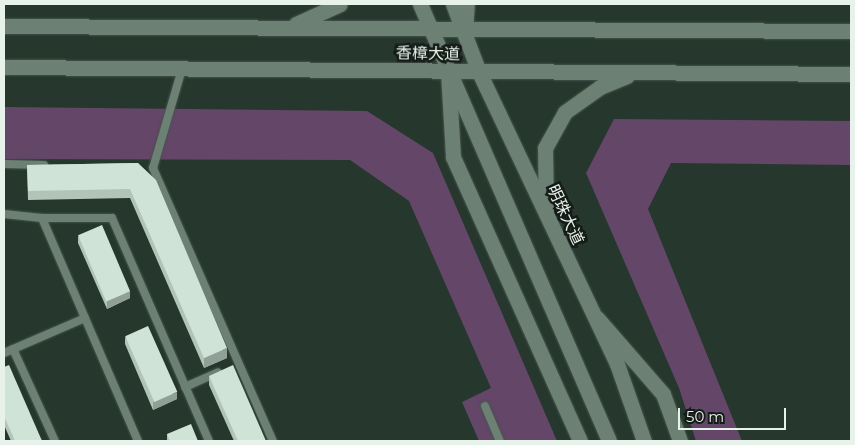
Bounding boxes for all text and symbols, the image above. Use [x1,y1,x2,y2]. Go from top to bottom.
street label: 香樟大道 [396,44,460,64]
street label: 明珠大道 [543,182,587,248]
scale bar [680,398,788,430]
text: 50 m [686,407,724,426]

